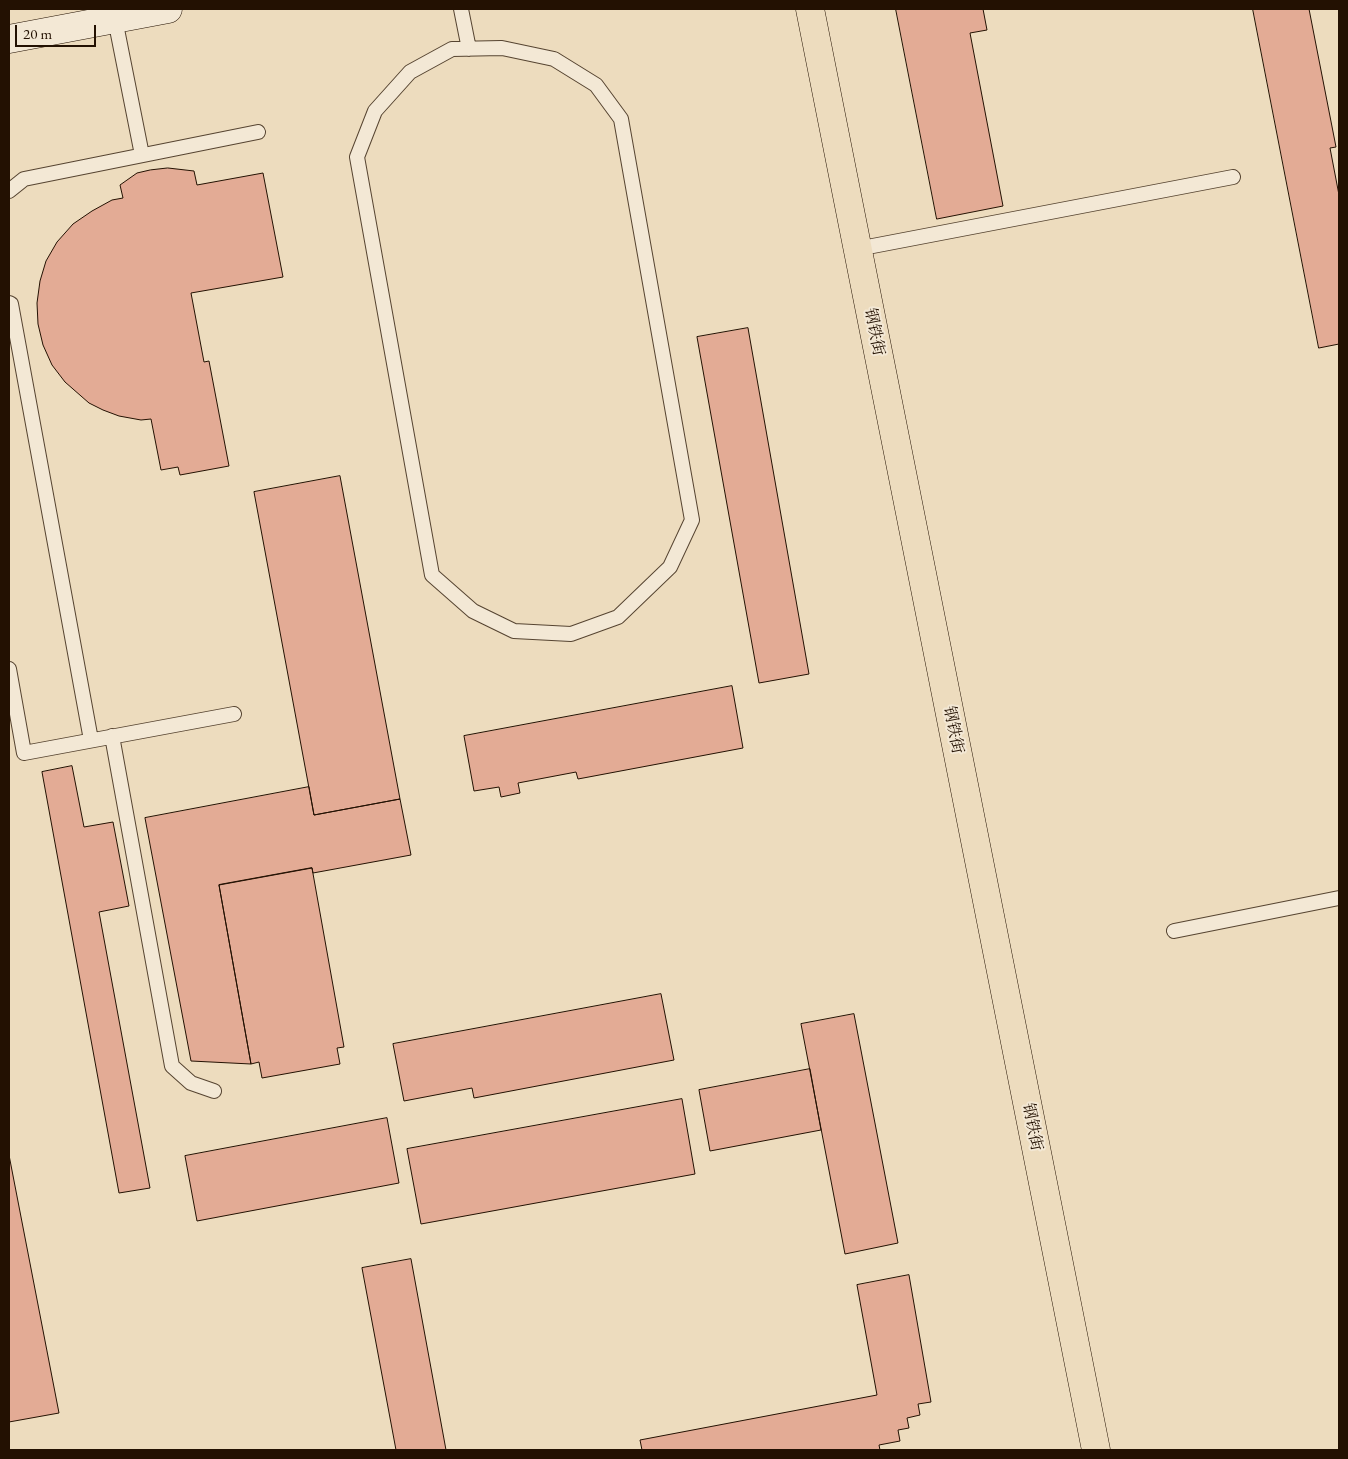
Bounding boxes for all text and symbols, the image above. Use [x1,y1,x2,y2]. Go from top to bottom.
scale bar [18,15,99,47]
text: 20 m [23,24,52,43]
street label: 钢铁街 [860,307,888,357]
street label: 钢铁街 [939,705,967,755]
street label: 钢铁街 [1018,1102,1046,1152]

